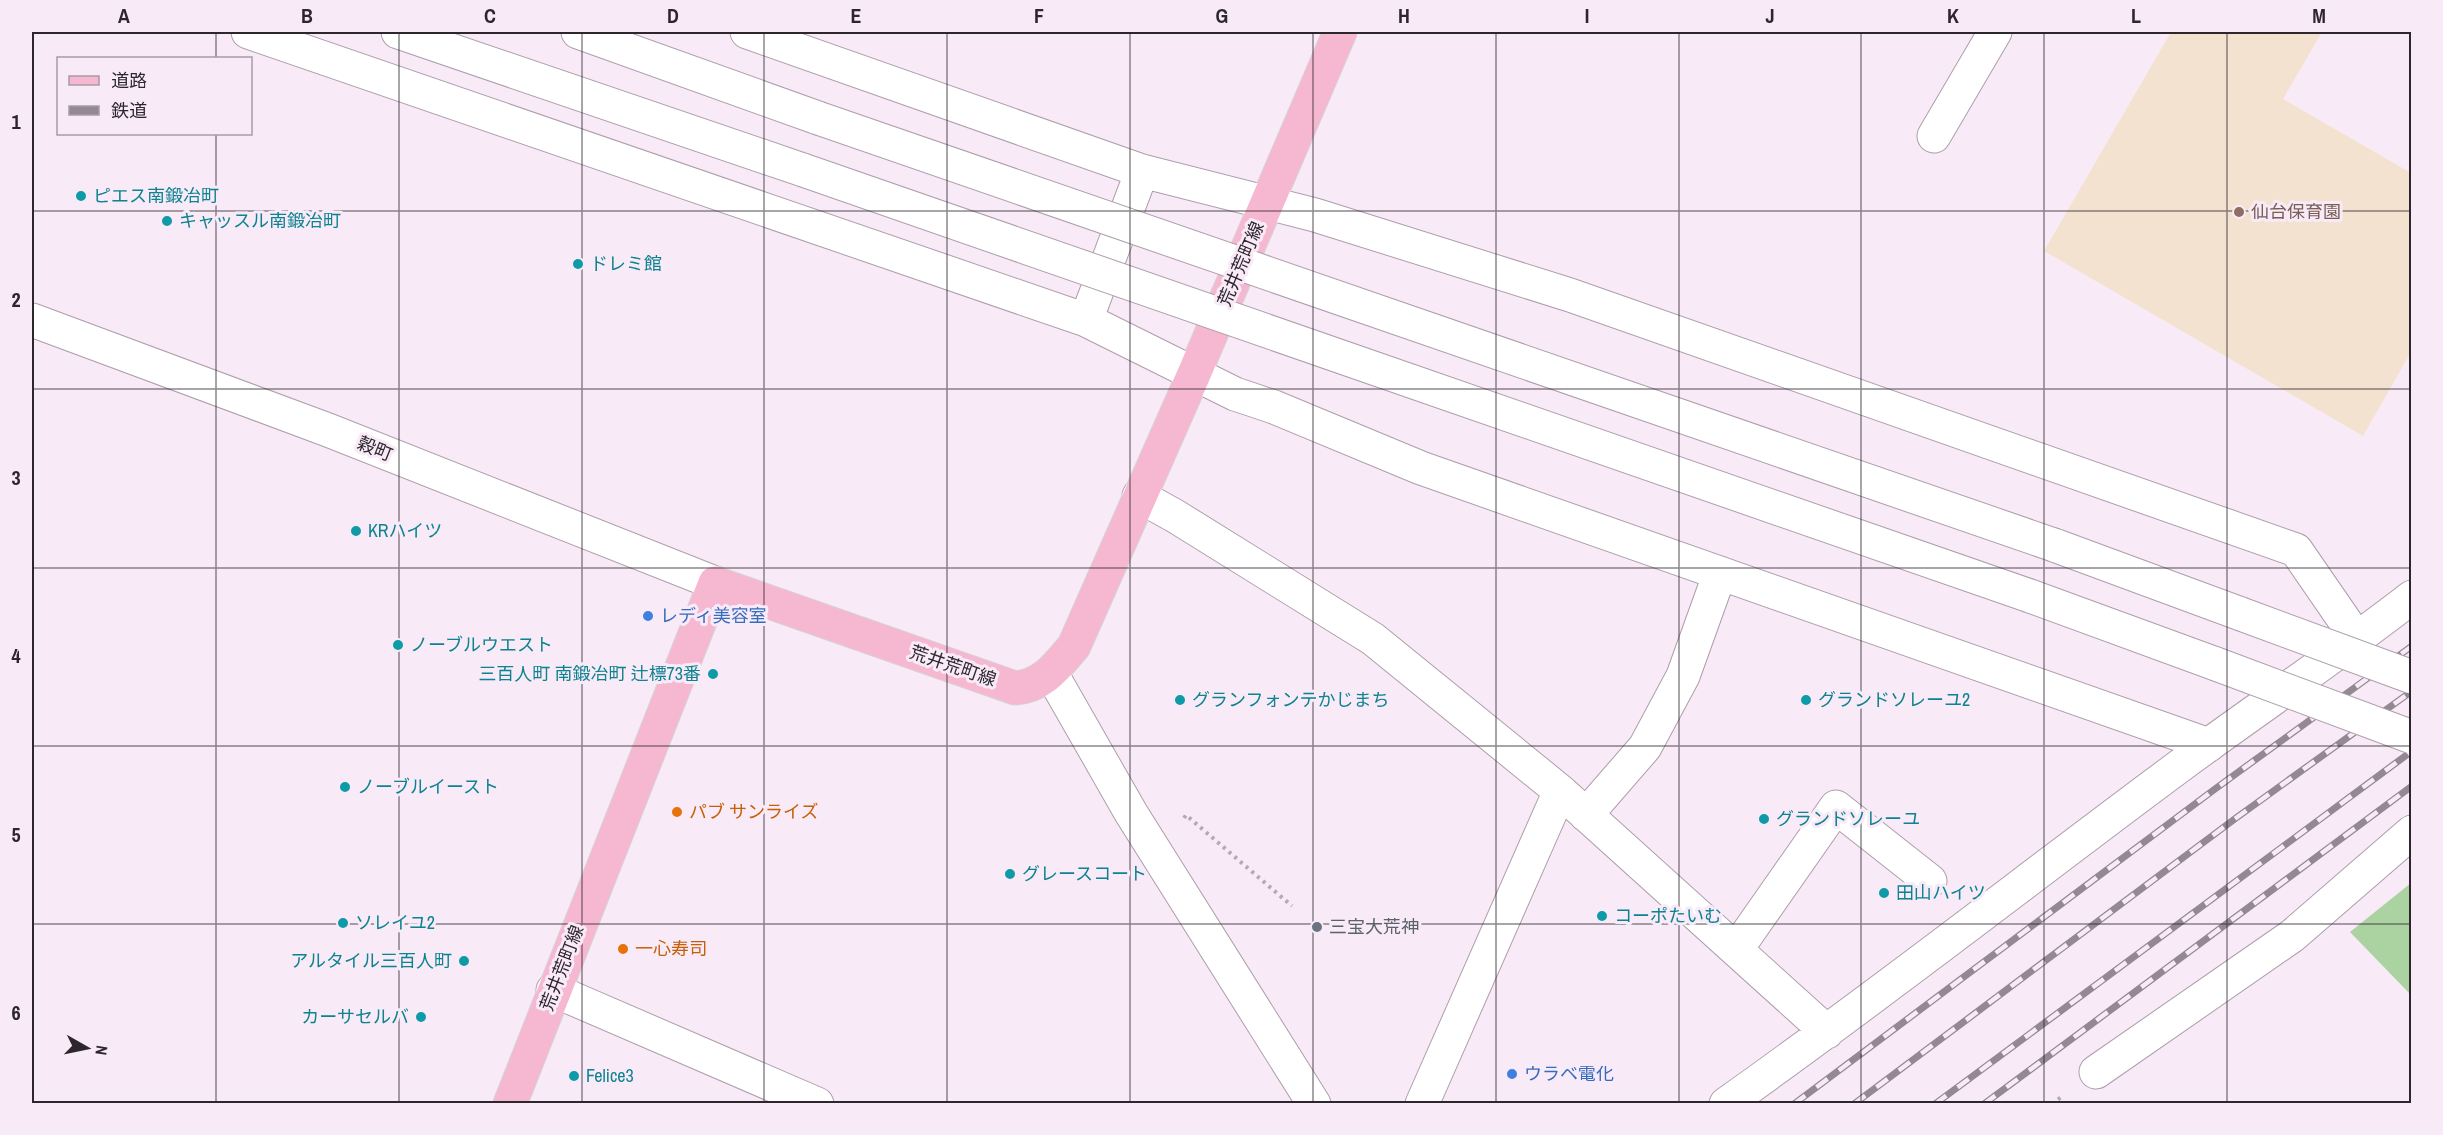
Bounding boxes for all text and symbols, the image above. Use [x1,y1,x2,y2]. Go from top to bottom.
text: A [118,2,130,29]
text: B [301,2,313,29]
text: C [484,2,496,29]
text: D [667,2,679,29]
text: E [851,2,862,29]
text: F [1034,2,1044,29]
text: G [1216,2,1228,29]
text: H [1398,2,1410,29]
text: I [1585,2,1589,29]
text: J [1765,2,1775,29]
text: K [1947,2,1959,29]
text: L [2131,2,2141,29]
text: M [2312,2,2326,29]
legend [57,57,252,135]
text: 道路 [111,68,147,93]
text: 鉄道 [111,98,147,123]
text: 1 [11,108,21,135]
place label: ピエス南鍛冶町 [93,183,219,208]
marker: ピエス南鍛冶町 [74,189,88,203]
place label: 仙台保育園 [2251,199,2341,224]
marker: 仙台保育園 [2232,205,2246,219]
place label: キャッスル南鍛冶町 [179,208,341,233]
marker: キャッスル南鍛冶町 [160,214,174,228]
street label: 荒井荒町線 [1211,217,1270,310]
place label: ドレミ館 [590,251,662,276]
marker: ドレミ館 [571,257,585,271]
text: 2 [11,286,21,313]
street label: 穀町 [354,430,397,467]
text: 3 [11,464,21,491]
place label: KRハイツ [368,518,442,543]
marker: KRハイツ [349,524,363,538]
place label: レディ美容室 [660,603,767,628]
marker: レディ美容室 [641,609,655,623]
place label: ノーブルウエスト [410,632,553,657]
marker: ノーブルウエスト [391,638,405,652]
street label: 荒井荒町線 [907,639,1000,692]
text: 4 [11,642,21,669]
place label: 三百人町 南鍛冶町 辻標73番 [478,661,701,686]
marker: 三百人町 南鍛冶町 辻標73番 [706,667,720,681]
place label: グランフォンテかじまち [1192,687,1389,712]
place label: グランドソレーユ2 [1818,687,1970,712]
marker: グランフォンテかじまち [1173,693,1187,707]
marker: グランドソレーユ2 [1799,693,1813,707]
place label: ノーブルイースト [357,774,499,799]
marker: ノーブルイースト [338,780,352,794]
place label: パブ サンライズ [689,799,819,824]
marker: パブ サンライズ [670,805,684,819]
place label: グランドソレーユ [1776,806,1920,831]
marker: グランドソレーユ [1757,812,1771,826]
text: 5 [11,821,21,848]
place label: グレースコート [1022,861,1147,886]
marker: グレースコート [1003,867,1017,881]
place label: 田山ハイツ [1896,880,1986,905]
marker: 田山ハイツ [1877,886,1891,900]
place label: コーポたいむ [1614,903,1722,928]
marker: コーポたいむ [1595,909,1609,923]
place label: ソレイユ2 [355,910,435,935]
place label: 三宝大荒神 [1329,914,1419,939]
marker: ソレイユ2 [336,916,350,930]
marker: 三宝大荒神 [1310,920,1324,934]
street label: 荒井荒町線 [534,921,589,1014]
place label: 一心寿司 [635,936,707,961]
marker: 一心寿司 [616,942,630,956]
place label: アルタイル三百人町 [290,948,452,973]
marker: アルタイル三百人町 [457,954,471,968]
text: 6 [11,999,21,1026]
place label: カーサセルバ [301,1004,409,1029]
marker: カーサセルバ [414,1010,428,1024]
north arrow [57,1018,117,1078]
text: N [90,1044,113,1057]
place label: ウラベ電化 [1524,1061,1614,1086]
place label: Felice3 [586,1063,634,1088]
marker: ウラベ電化 [1505,1067,1519,1081]
marker: Felice3 [567,1069,581,1083]

